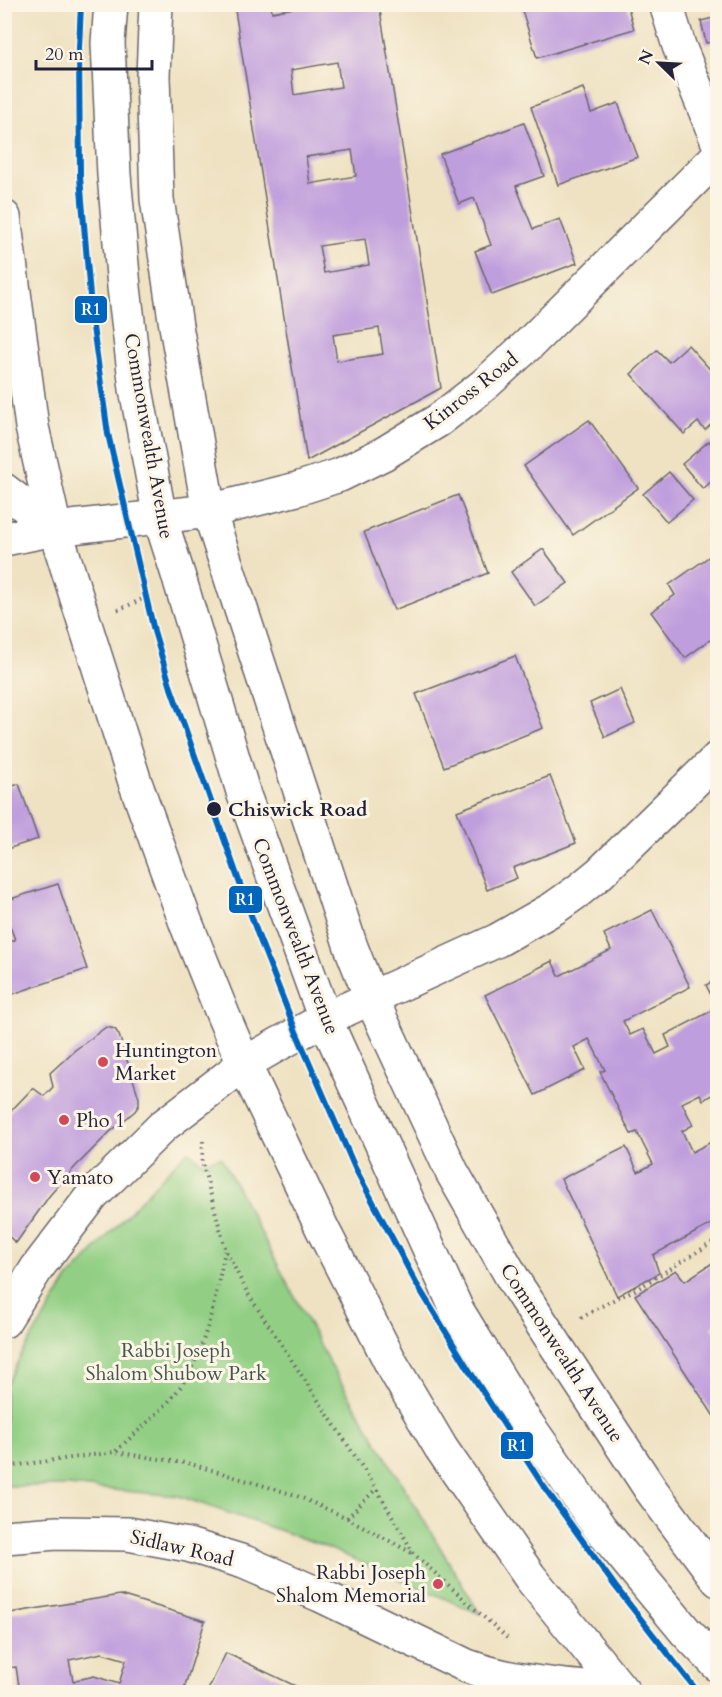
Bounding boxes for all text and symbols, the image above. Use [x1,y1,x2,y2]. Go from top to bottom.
scale bar [36,33,152,71]
north arrow [629,33,689,93]
text: 20 m [45,42,84,67]
text: N [633,46,659,68]
line badge: R1 [74,295,108,324]
text: R1 [81,299,101,321]
street label: Commonwealth Avenue [118,331,180,541]
street label: Kinross Road [418,345,524,436]
place label: Chiswick Road [228,796,368,823]
marker: Chiswick Road [205,800,223,818]
street label: Commonwealth Avenue [246,834,346,1038]
line badge: R1 [228,885,263,914]
text: R1 [235,889,255,911]
place label: Huntington Market [115,1037,218,1087]
marker: Huntington Market [96,1055,110,1069]
place label: Pho 1 [76,1107,125,1134]
marker: Pho 1 [57,1113,71,1127]
place label: Yamato [47,1164,113,1191]
marker: Yamato [28,1170,42,1184]
street label: Commonwealth Avenue [494,1258,630,1448]
park label: Rabbi Joseph Shalom Shubow Park [85,1337,267,1387]
line badge: R1 [500,1431,534,1460]
text: R1 [507,1435,527,1457]
street label: Sidlaw Road [128,1523,237,1573]
place label: Rabbi Joseph Shalom Memorial [276,1559,426,1609]
marker: Rabbi Joseph Shalom Memorial [431,1577,445,1591]

